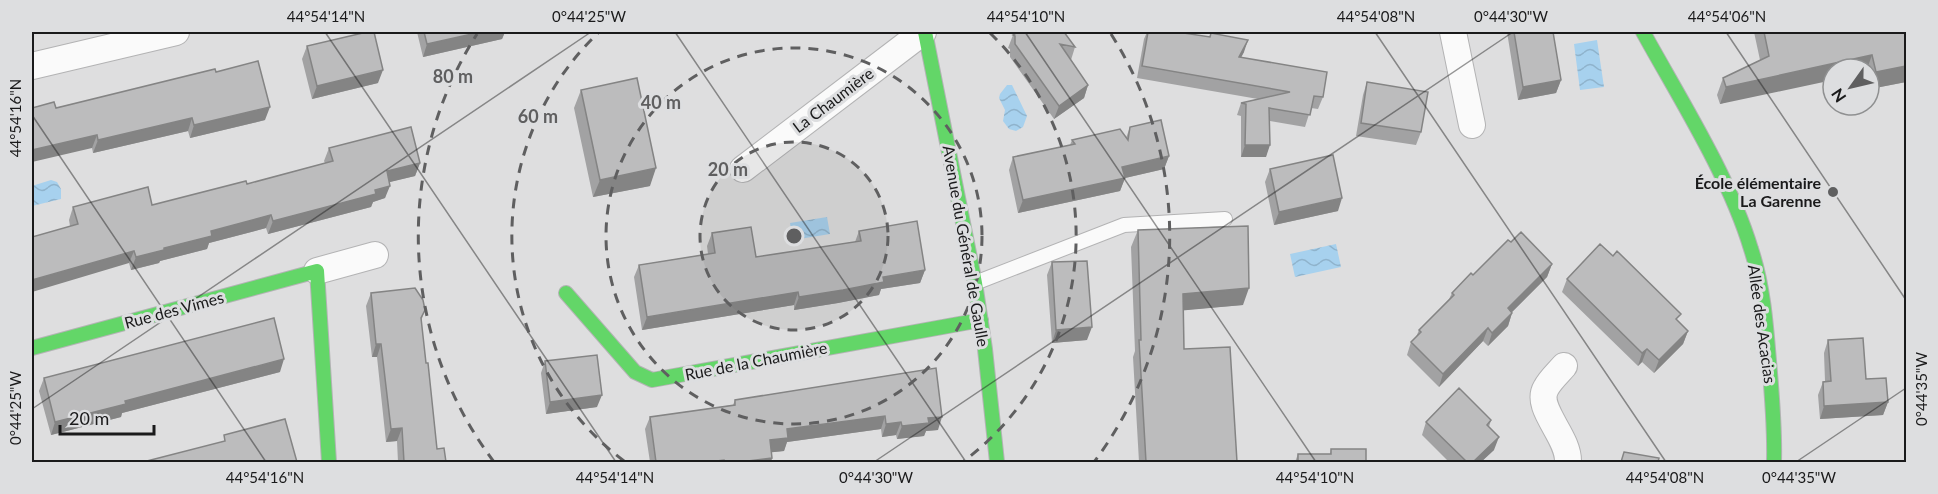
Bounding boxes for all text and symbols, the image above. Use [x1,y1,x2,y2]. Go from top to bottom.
text: 44°54'14"N [287,7,365,25]
text: 0°44'25"W [552,7,626,25]
text: 44°54'10"N [987,7,1065,25]
text: 44°54'08"N [1337,7,1415,25]
text: 0°44'30"W [1474,7,1548,25]
text: 44°54'06"N [1688,7,1766,25]
north arrow [1821,57,1881,117]
street label: La Chaumière [789,63,877,136]
text: 80 m [433,65,473,87]
text: 44°54'16"N [6,79,24,157]
text: N [1827,85,1849,106]
text: 40 m [641,91,681,113]
text: 60 m [518,105,558,127]
street label: Avenue du Général de Gaulle [939,144,994,348]
text: 20 m [708,158,748,180]
place label: École élémentaire La Garenne [1695,173,1821,210]
marker: École élémentaire La Garenne [1826,185,1840,199]
centre of rings [784,226,804,246]
street label: Allée des Acacias [1745,263,1780,385]
street label: Rue des Vimes [122,287,226,332]
street label: Rue de la Chaumière [683,337,829,384]
text: 0°44'35"W [1912,352,1930,426]
text: 0°44'25"W [6,371,24,445]
scale bar [60,398,154,436]
text: 20 m [69,407,109,429]
text: 44°54'16"N [226,468,304,486]
text: 44°54'14"N [576,468,654,486]
text: 0°44'30"W [839,468,913,486]
text: 44°54'10"N [1276,468,1354,486]
text: 44°54'08"N [1626,468,1704,486]
text: 0°44'35"W [1762,468,1836,486]

